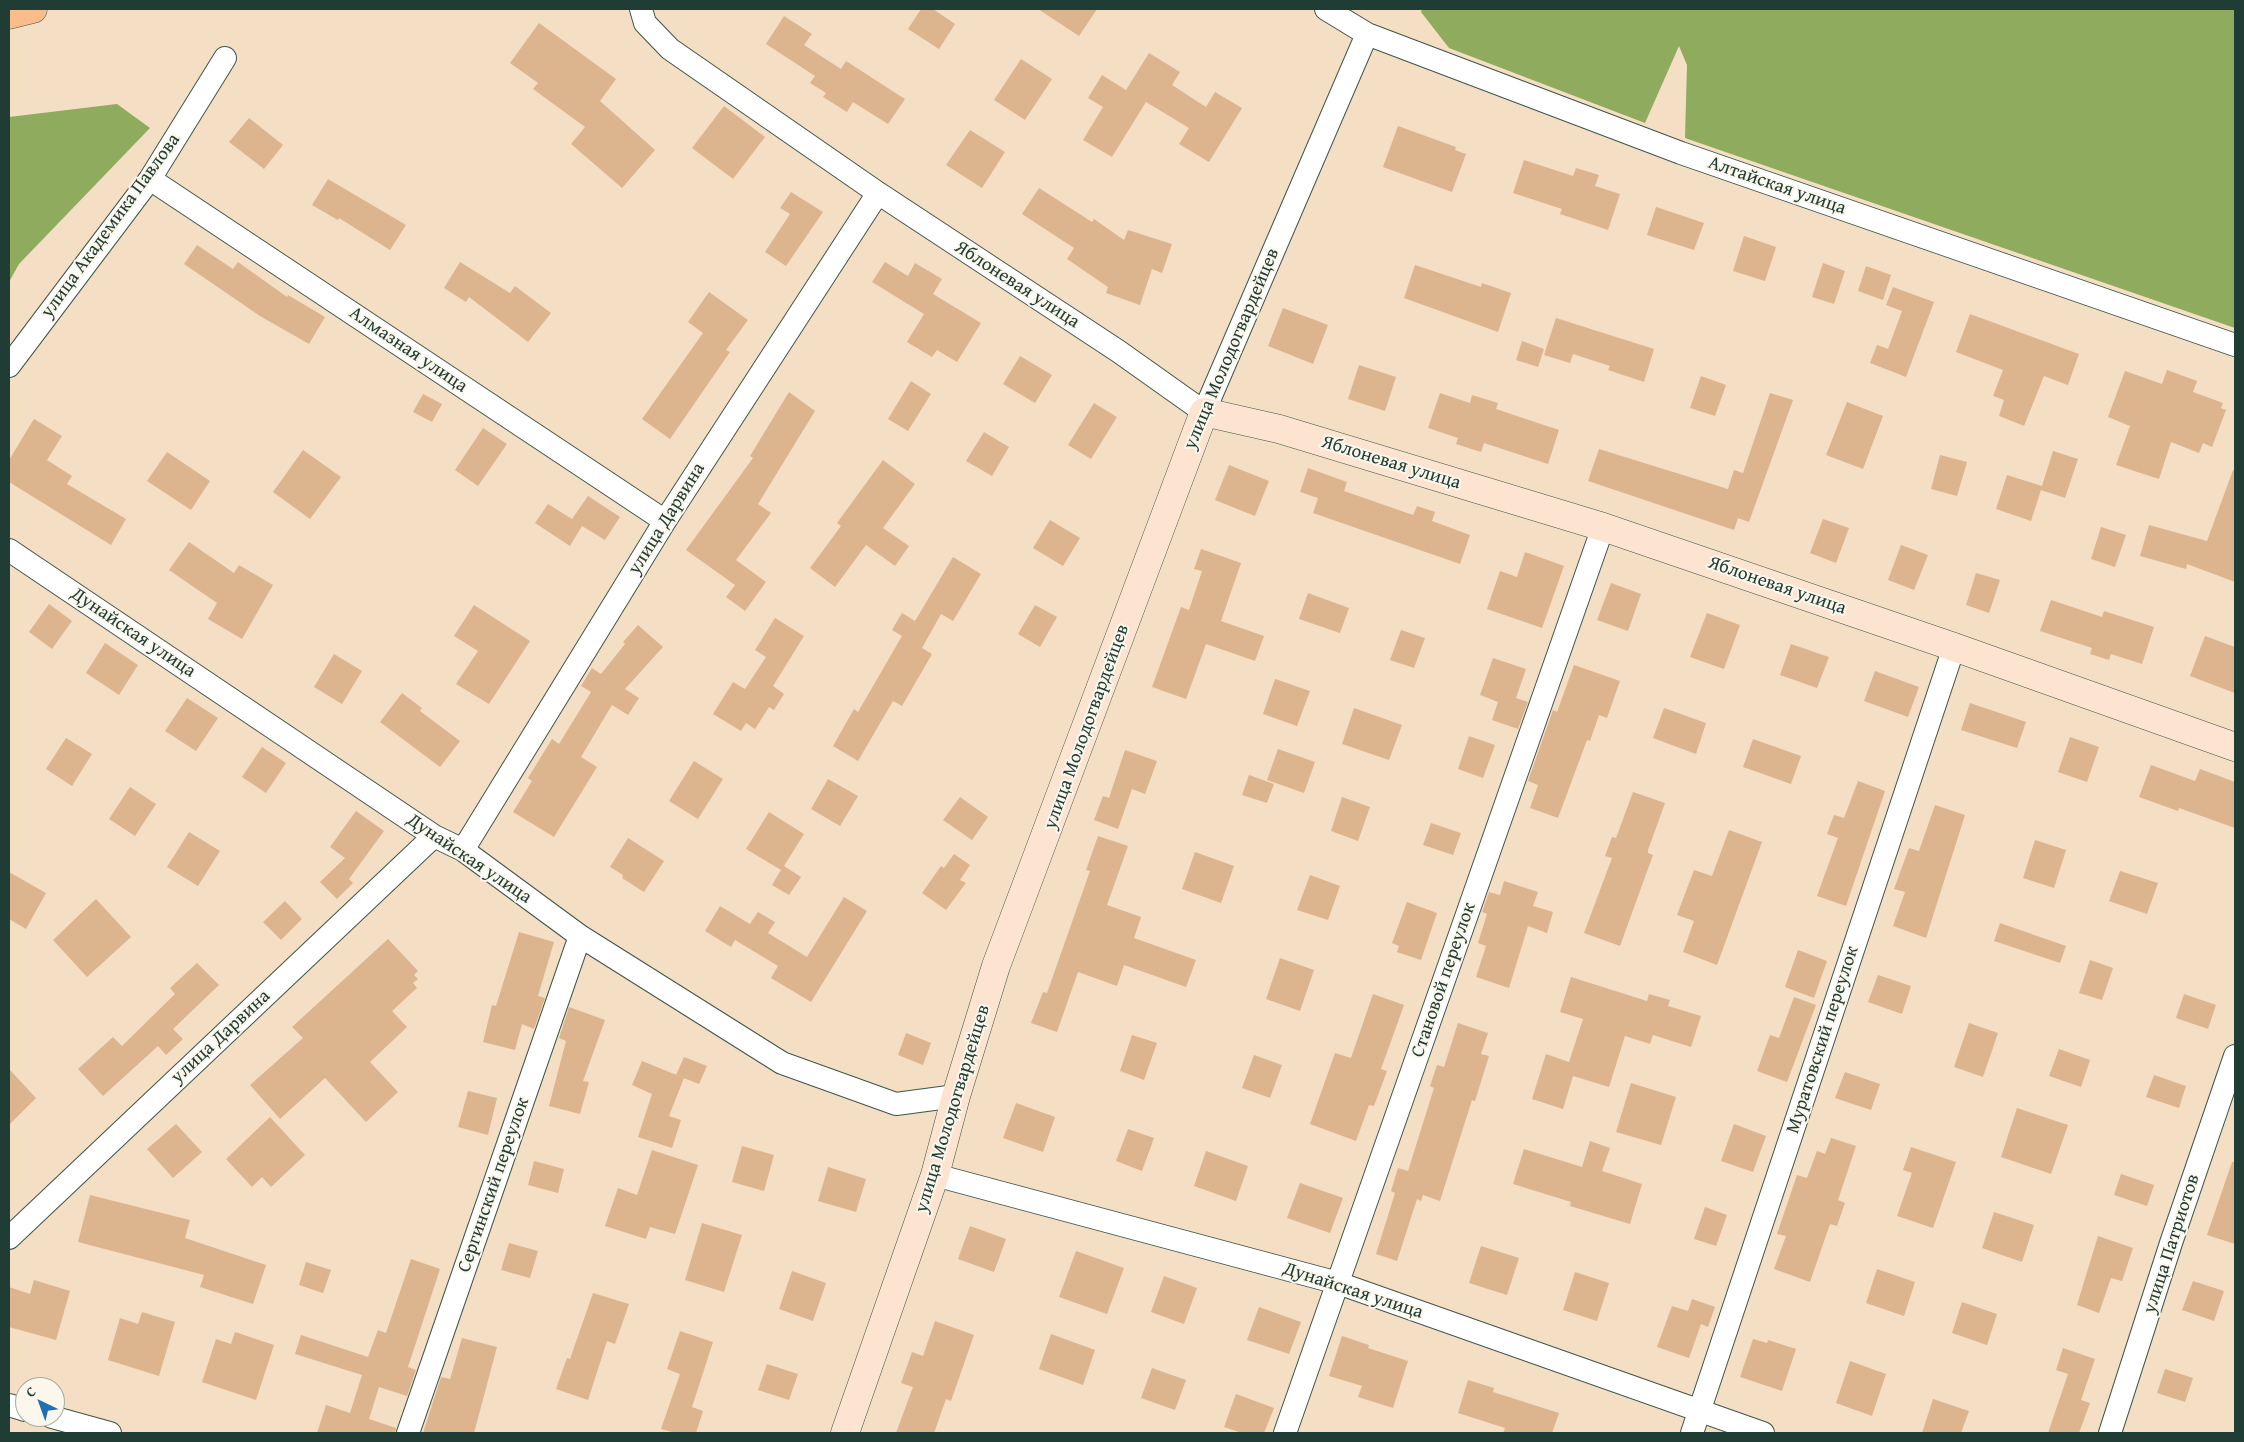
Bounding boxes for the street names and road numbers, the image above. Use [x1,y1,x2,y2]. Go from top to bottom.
street label: улица Академика Павлова [36,129,186,323]
street label: Алтайская улица [1705,152,1849,220]
street label: Яблоневая улица [950,236,1084,334]
street label: улица Молодогвардейцев [1179,245,1285,453]
street label: Алмазная улица [344,302,472,398]
street label: Яблоневая улица [1319,431,1463,495]
street label: улица Дарвина [624,459,710,579]
street label: Яблоневая улица [1705,552,1849,620]
street label: Дунайская улица [66,583,200,683]
street label: улица Молодогвардейцев [1039,621,1135,833]
street label: Дунайская улица [402,809,536,909]
street label: Становой переулок [1407,900,1481,1060]
street label: Муратовский переулок [1782,943,1864,1137]
street label: улица Дарвина [167,985,275,1089]
street label: улица Молодогвардейцев [910,1002,996,1216]
street label: Сергинский переулок [453,1095,535,1275]
street label: улица Патриотов [2139,1171,2205,1317]
street label: Дунайская улица [1280,1258,1426,1324]

